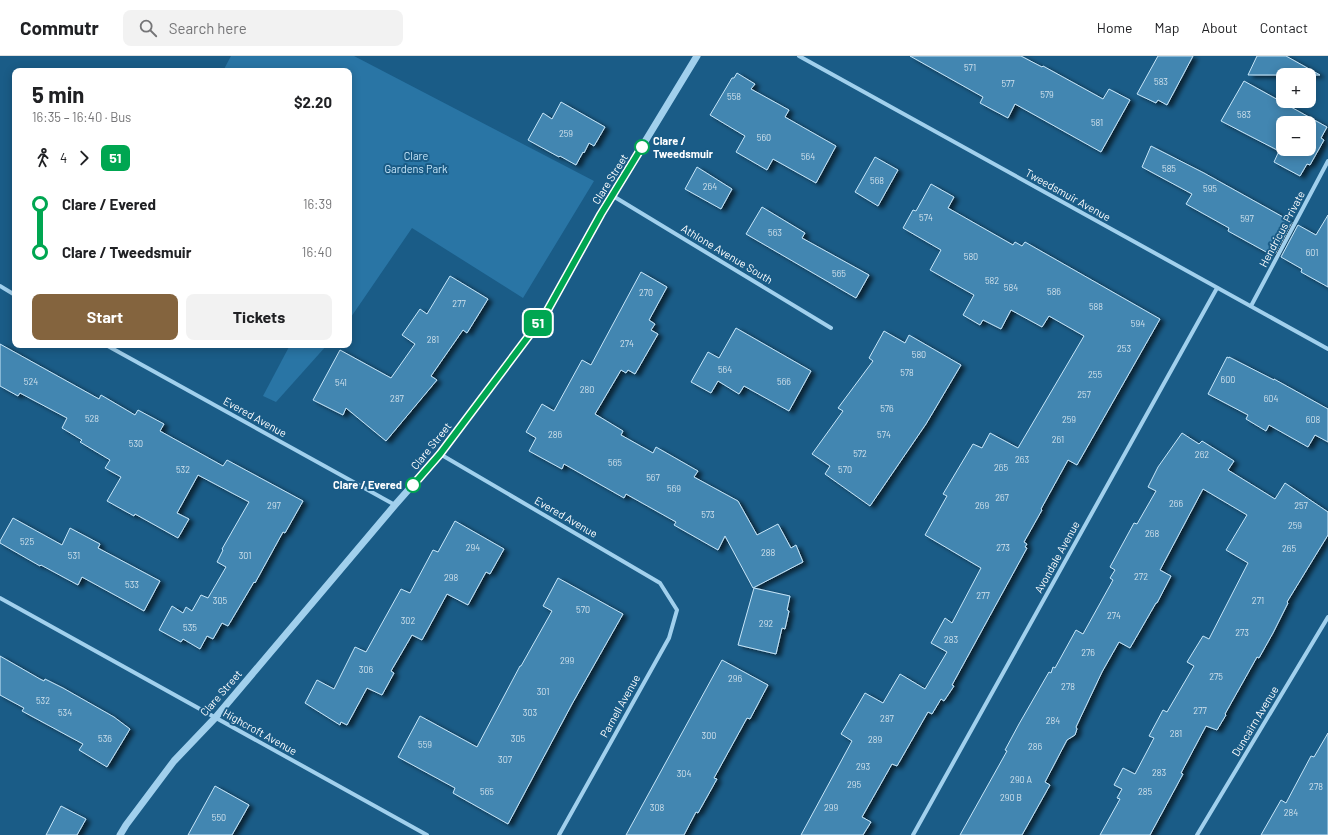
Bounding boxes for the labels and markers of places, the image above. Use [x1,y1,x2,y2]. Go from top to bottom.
place label: Clare / Tweedsmuir [653,134,714,160]
marker: Clare / Tweedsmuir [634,139,650,155]
marker: Clare / Evered [405,477,421,493]
place label: Clare / Evered [333,478,402,491]

